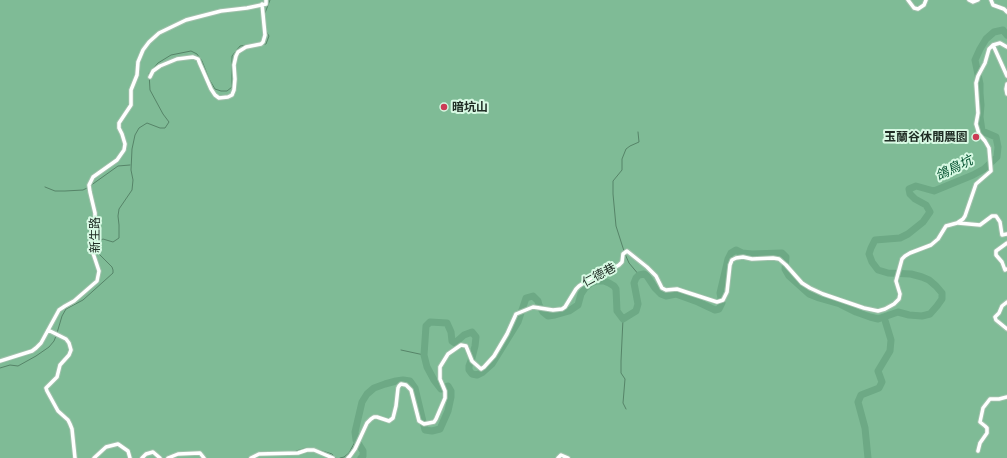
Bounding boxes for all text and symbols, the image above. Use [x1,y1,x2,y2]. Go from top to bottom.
place label: 暗坑山 [452,100,488,114]
marker: 暗坑山 [439,102,449,112]
place label: 玉蘭谷休閒農園 [884,130,968,144]
marker: 玉蘭谷休閒農園 [971,132,981,142]
water label: 鴿鳥坑 [933,152,975,184]
street label: 新生路 [88,217,102,253]
street label: 仁德巷 [580,260,618,290]

